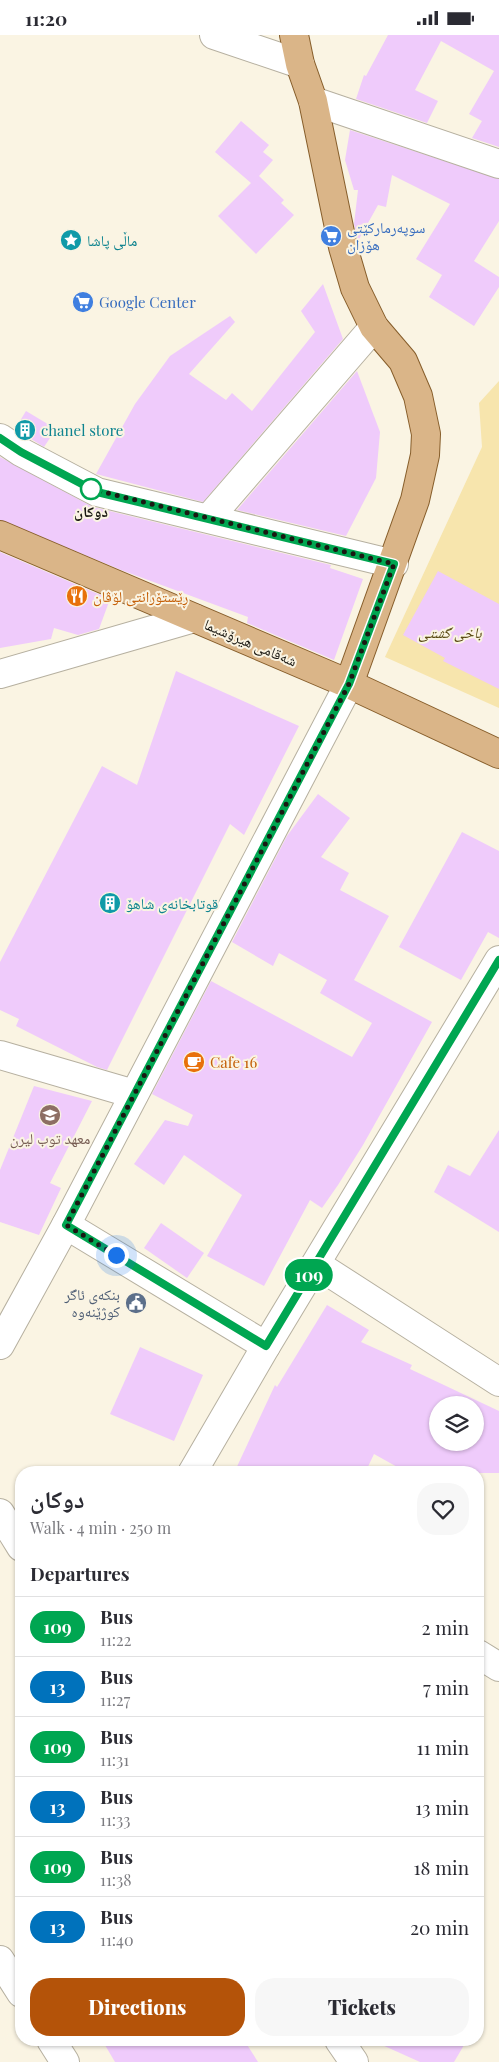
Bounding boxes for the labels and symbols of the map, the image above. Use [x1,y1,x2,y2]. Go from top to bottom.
place label: سوپەرمارکێتی هۆزان [347,217,425,255]
supermarket icon: سوپەرمارکێتی هۆزان [319,224,343,248]
place icon: ماڵی پاشا [59,228,83,252]
place label: ماڵی پاشا [87,230,138,251]
supermarket icon: Google Center [71,290,95,314]
place label: Google Center [99,292,196,312]
building icon: chanel store [13,418,37,442]
place label: chanel store [41,420,123,440]
marker: دوكان [80,478,102,500]
place label: دوكان [74,501,108,521]
restaurant icon: ڕێستۆرانتی لۆڤان [65,584,89,608]
place label: ڕێستۆرانتی لۆڤان [93,586,189,609]
street label: شەقامی هیرۆشیما [201,613,301,672]
park label: باخی گشتی [418,622,483,642]
building icon: قوتابخانەی شاهۆ [98,891,122,915]
place label: قوتابخانەی شاهۆ [126,893,218,914]
cafe icon: Cafe 16 [182,1050,206,1074]
place label: Cafe 16 [210,1052,257,1072]
school or university icon: معهد توب ليرن [38,1103,62,1127]
place label: معهد توب ليرن [10,1128,90,1149]
your location [104,1243,129,1268]
line badge: 109 [280,1259,338,1291]
place label: بنکەی ئاگر کوژێنەوە [64,1284,120,1321]
public building icon: بنکەی ئاگر کوژێنەوە [124,1291,148,1315]

